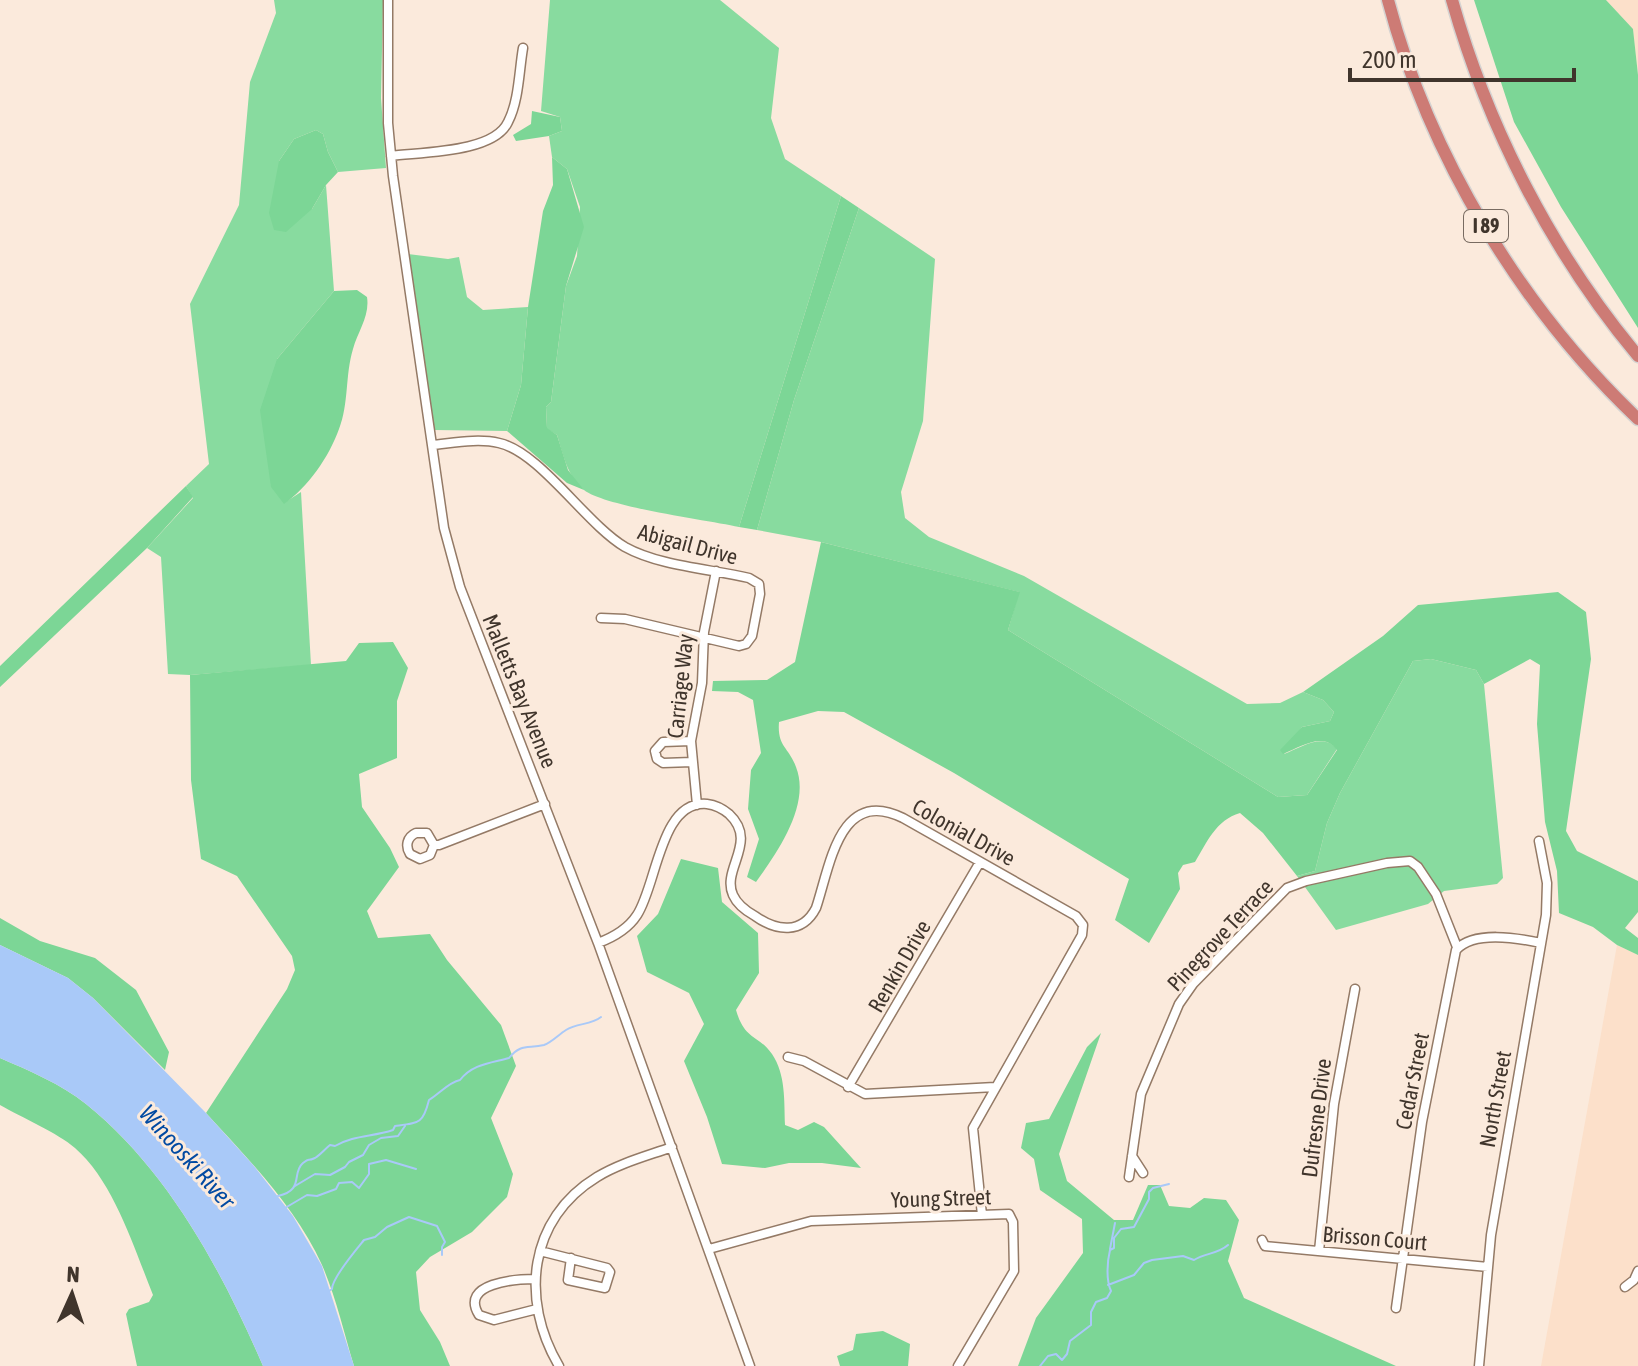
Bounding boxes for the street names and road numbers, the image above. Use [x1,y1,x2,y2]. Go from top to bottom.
road number: I 89 [1464,210,1508,242]
street label: Abigail Drive [635,518,741,570]
street label: Malletts Bay Avenue [477,610,563,772]
street label: Carriage Way [662,632,698,740]
street label: Colonial Drive [908,793,1020,871]
street label: Pinegrove Terrace [1162,874,1278,996]
street label: Renkin Drive [862,915,936,1017]
street label: Cedar Street [1390,1030,1434,1132]
street label: North Street [1474,1049,1516,1149]
street label: Dufresne Drive [1296,1057,1336,1179]
street label: Young Street [890,1183,992,1213]
street label: Brisson Court [1322,1220,1428,1256]

